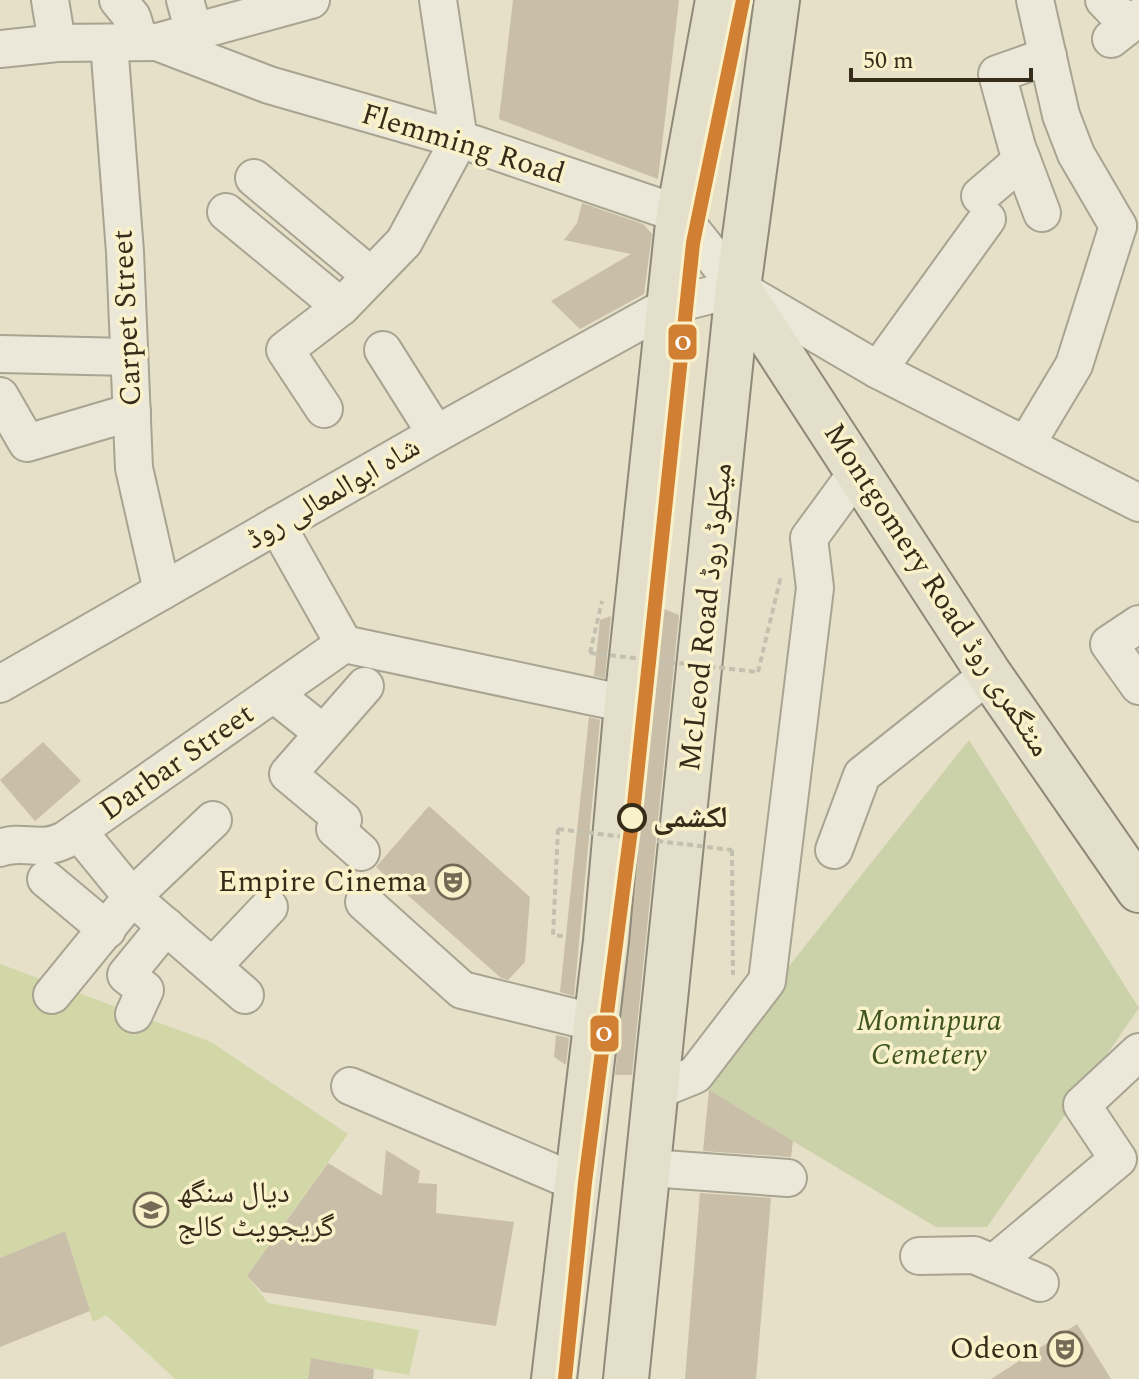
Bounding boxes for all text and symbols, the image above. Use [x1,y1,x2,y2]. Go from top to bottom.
scale bar [851,32,1031,82]
text: 50 m [863,43,914,79]
street label: Flemming Road [355,91,571,197]
street label: Carpet Street [99,228,155,408]
line badge: O [667,323,698,361]
text: O [674,327,692,360]
street label: Montgomery Road منٹگمری روڈ [811,414,1063,766]
street label: شاہ ابوالمعالی روڈ [237,424,429,562]
street label: McLeod Road میکلوڈ روڈ [667,460,745,774]
street label: Darbar Street [90,692,264,832]
place label: لکشمی [653,795,728,841]
marker: لکشمی [618,804,646,832]
place label: Empire Cinema [218,859,427,905]
theatre icon: Empire Cinema [434,863,472,901]
park label: Mominpura Cemetery [856,998,1002,1078]
line badge: O [589,1014,620,1053]
text: O [595,1018,613,1051]
place label: دیال سنگھ گریجویٹ کالج [177,1170,335,1250]
school or university icon: دیال سنگھ گریجویٹ کالج [132,1191,170,1229]
place label: Odeon [950,1326,1039,1372]
theatre icon: Odeon [1046,1330,1084,1368]

